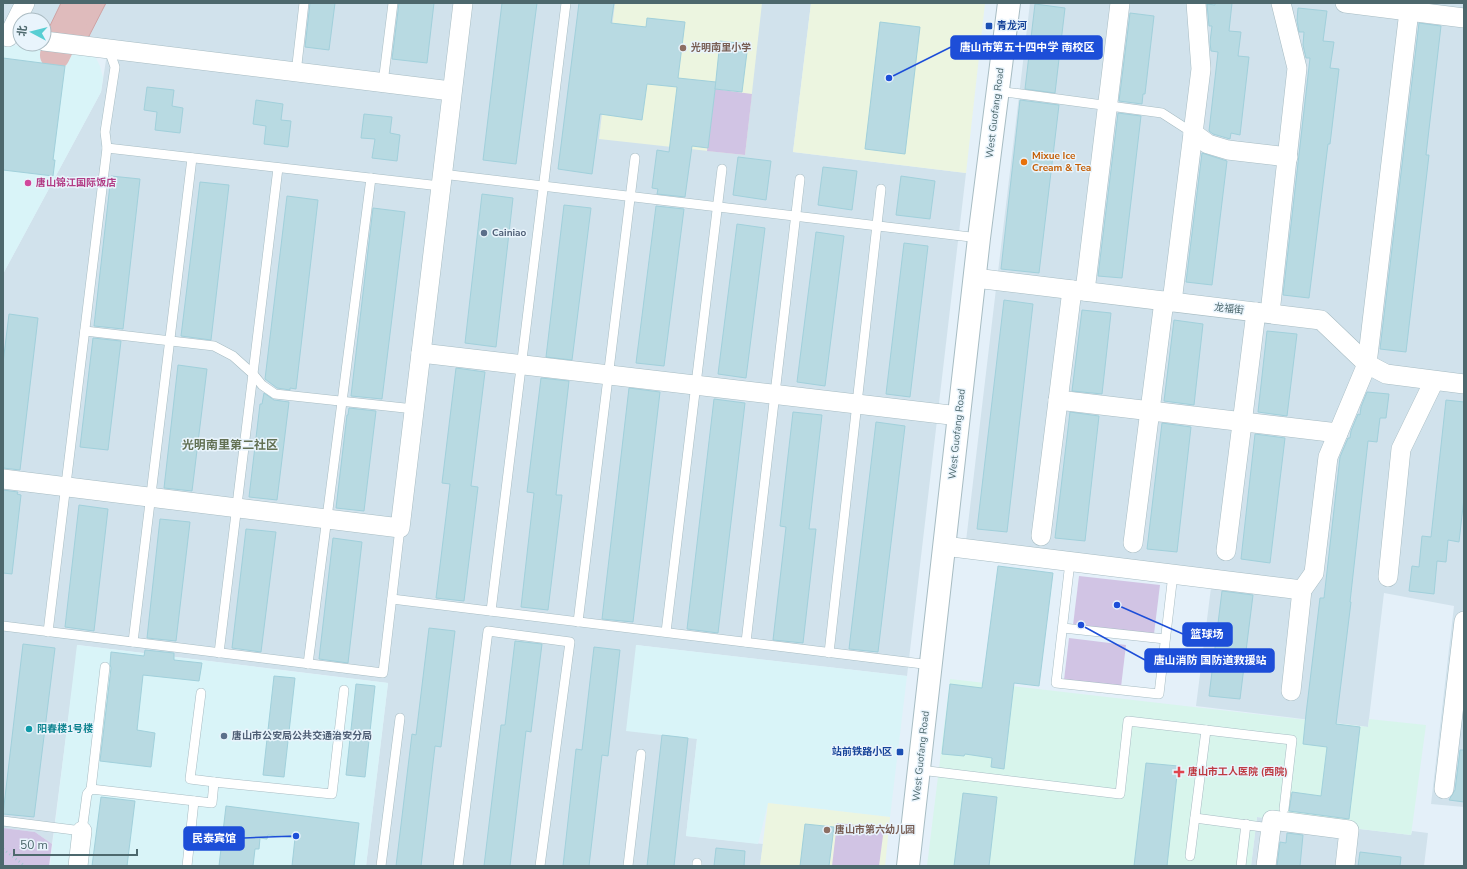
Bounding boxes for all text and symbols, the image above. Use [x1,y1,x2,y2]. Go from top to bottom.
north arrow [12,12,52,52]
place label: 青龙河 [997,19,1027,33]
marker: 青龙河 [984,21,994,31]
text: 北 [14,24,31,37]
callout: 唐山市第五十四中学 南校区 [951,36,1102,59]
text: 唐山市第五十四中学 南校区 [960,40,1094,55]
place label: 光明南里小学 [691,41,751,55]
marker: 光明南里小学 [678,43,688,53]
street label: West Guofang Road [983,67,1008,159]
place label: Mixue Ice Cream & Tea [1032,149,1091,175]
marker: Mixue Ice Cream & Tea [1019,157,1029,167]
place label: 唐山锦江国际饭店 [36,176,116,190]
marker: 唐山锦江国际饭店 [23,178,33,188]
place label: Cainiao [492,226,527,240]
marker: Cainiao [479,228,489,238]
street label: 龙福街 [1213,300,1245,318]
street label: West Guofang Road [945,388,969,480]
district label: 光明南里第二社区 [182,437,278,453]
callout: 篮球场 [1183,623,1232,646]
text: 篮球场 [1191,627,1224,642]
callout: 唐山消防 国防道救援站 [1145,649,1274,672]
text: 唐山消防 国防道救援站 [1154,653,1266,668]
street label: West Guofang Road [909,710,933,802]
place label: 阳春楼1号楼 [37,722,93,736]
marker: 阳春楼1号楼 [24,724,34,734]
place label: 唐山市公安局公共交通治安分局 [232,729,372,743]
marker: 唐山市公安局公共交通治安分局 [219,731,229,741]
place label: 站前铁路小区 [832,745,892,759]
marker: 站前铁路小区 [895,747,905,757]
place label: 唐山市工人医院 (西院) [1188,765,1288,779]
marker: 唐山市工人医院 (西院) [1173,766,1185,778]
place label: 唐山市第六幼儿园 [835,823,915,837]
marker: 唐山市第六幼儿园 [822,825,832,835]
callout: 民泰宾馆 [184,827,244,850]
scale bar [14,831,137,857]
text: 民泰宾馆 [192,831,236,846]
text: 50 m [20,837,48,853]

